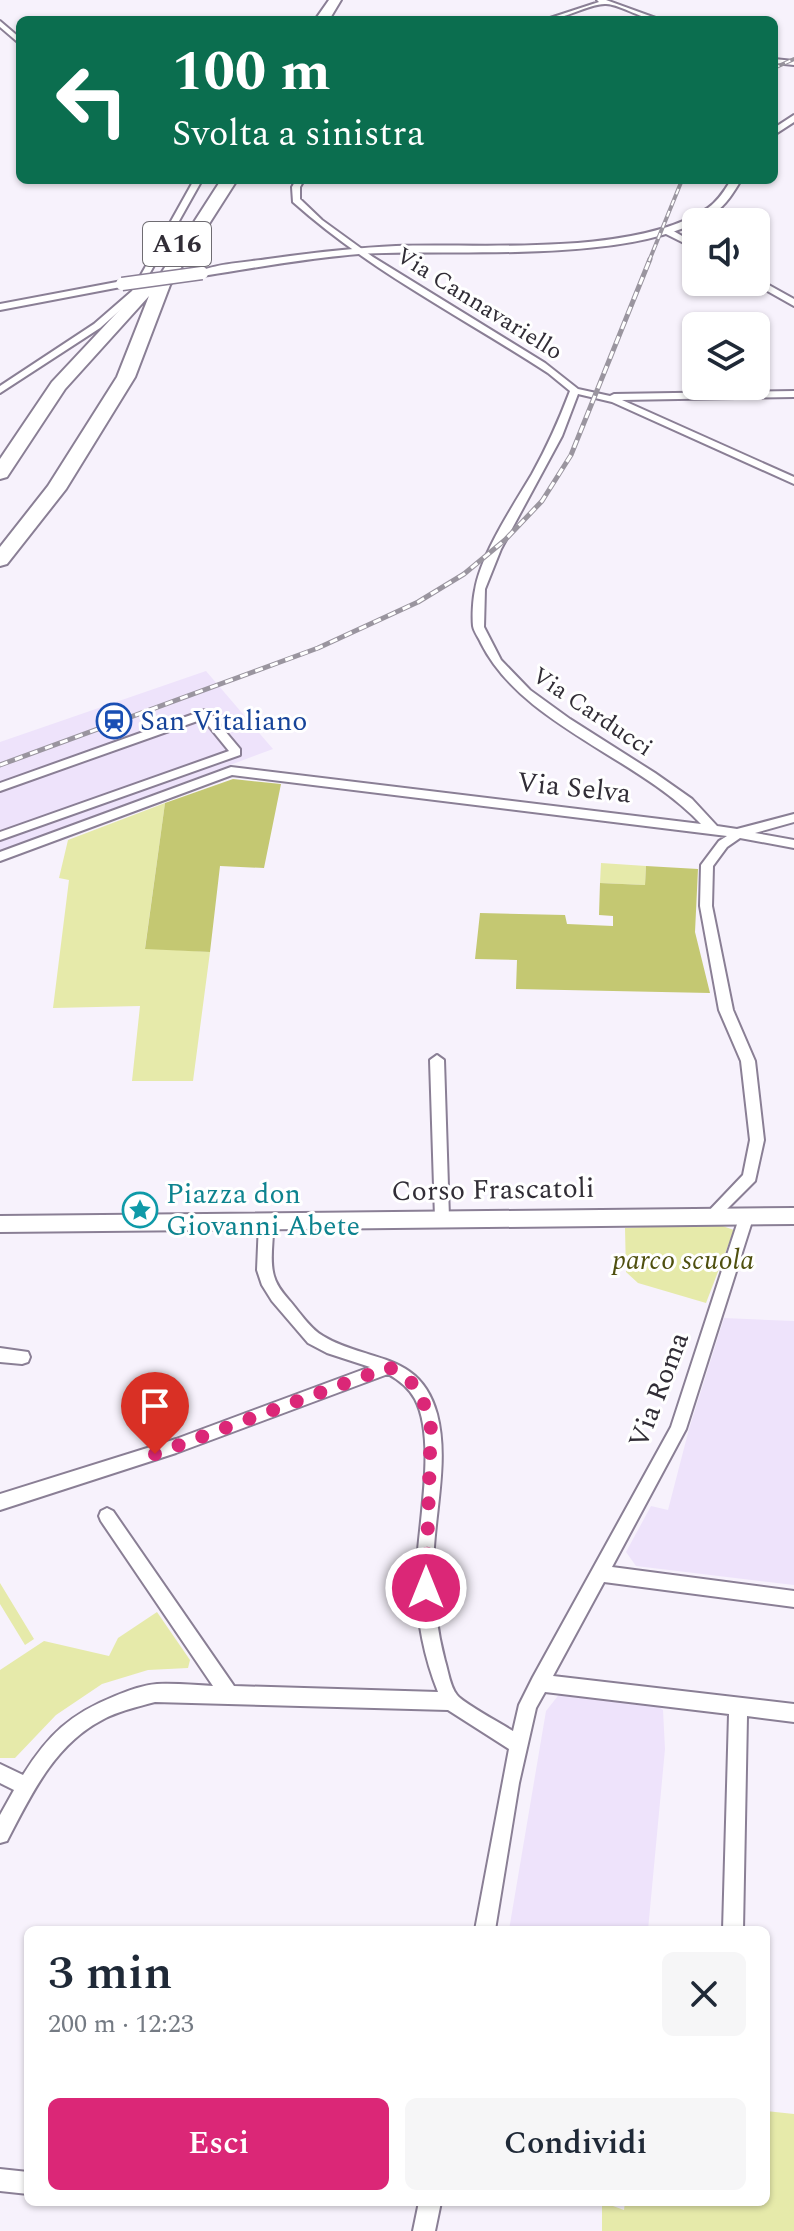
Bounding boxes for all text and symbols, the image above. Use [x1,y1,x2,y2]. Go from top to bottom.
text: 100 m [172,30,331,115]
icon: left [40,48,144,152]
text: Svolta a sinistra [172,107,425,162]
map controls [682,208,770,400]
button: sound [682,208,770,296]
road number: A16 [143,222,211,266]
street label: Via Cannavariello [389,238,569,370]
button: layers [682,312,770,400]
street label: Via Carducci [524,658,660,766]
place label: San Vitaliano [140,700,307,743]
station icon: San Vitaliano [95,702,133,740]
street label: Via Selva [515,761,633,815]
street label: Corso Frascatoli [391,1167,595,1213]
place label: Piazza don Giovanni Abete [166,1173,360,1248]
place icon: Piazza don Giovanni Abete [121,1191,159,1229]
park label: parco scuola [611,1239,754,1282]
street label: Via Roma [617,1325,701,1454]
pin [121,1372,189,1454]
icon: arrive [133,1384,177,1428]
position arrow [384,1546,468,1630]
text: 3 min [48,1937,173,2010]
button: close [662,1952,746,2036]
text: 200 m · 12:23 [48,2004,194,2044]
button: Esci [48,2098,389,2190]
button: Condividi [405,2098,746,2190]

